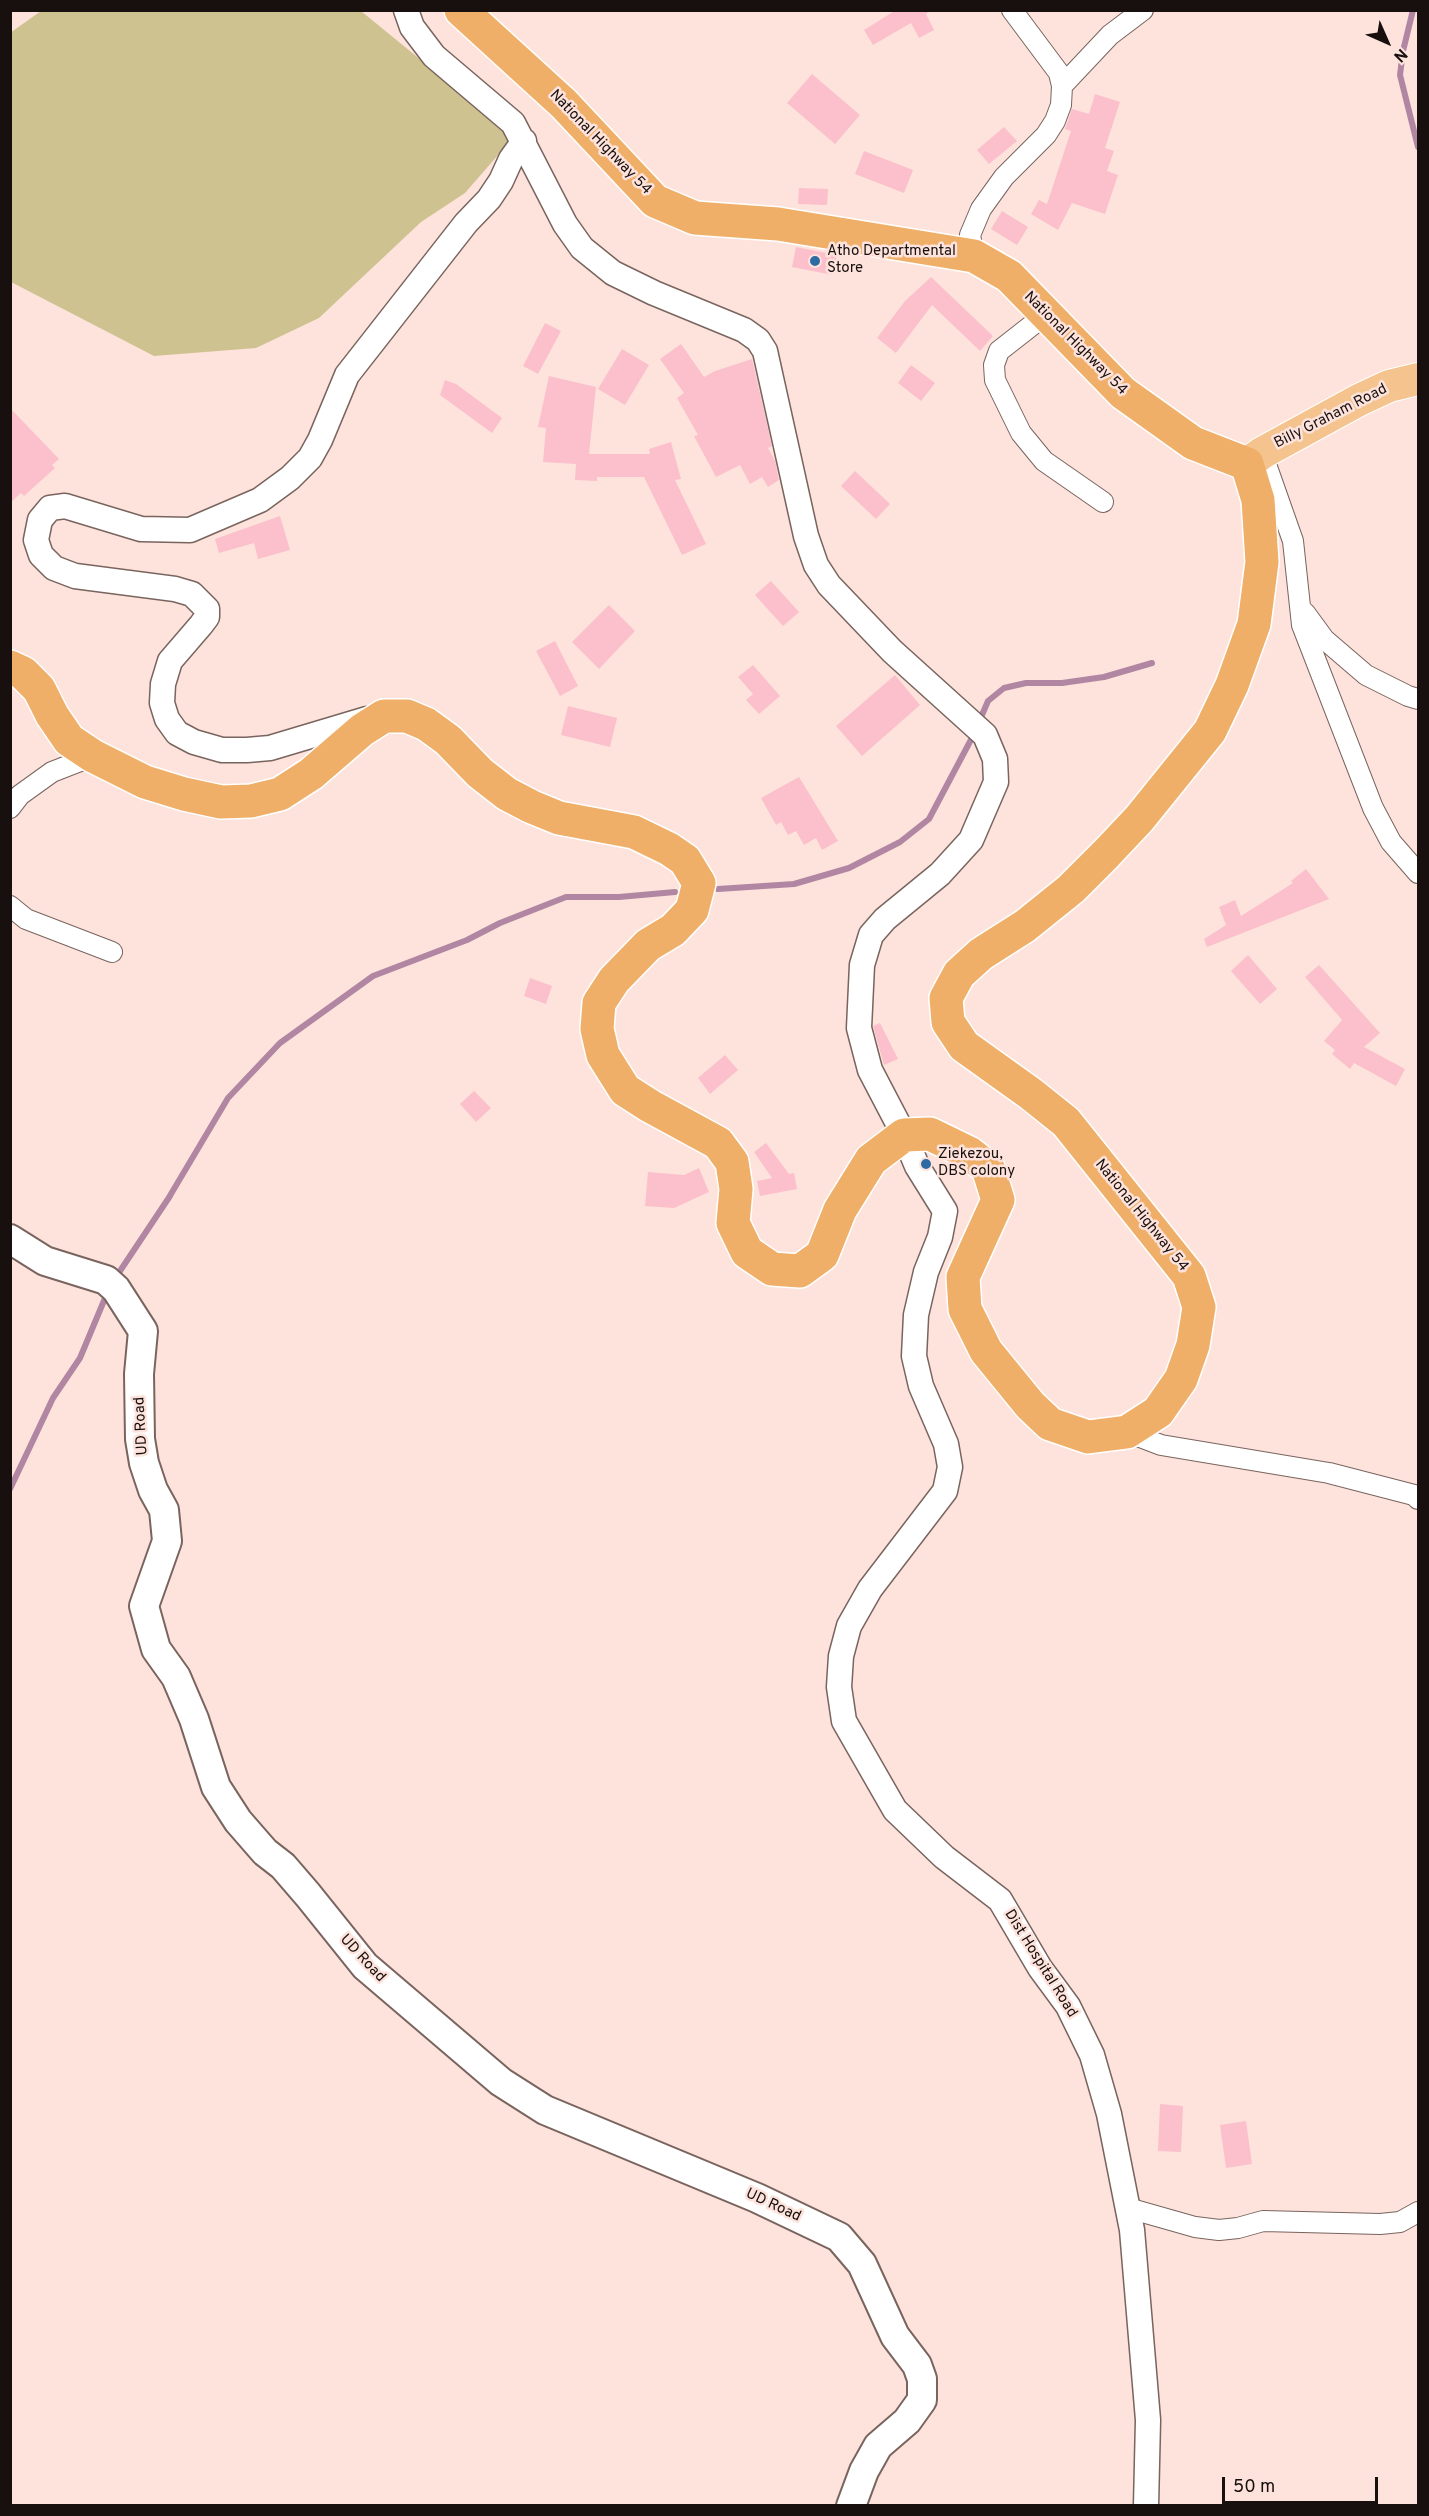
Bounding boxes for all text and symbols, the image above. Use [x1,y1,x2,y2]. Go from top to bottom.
north arrow [1357,12,1417,72]
text: N [1389,44,1411,66]
street label: National Highway 54 [545,87,655,199]
place label: Atho Departmental Store [827,243,956,278]
marker: Atho Departmental Store [808,254,822,268]
street label: National Highway 54 [1019,288,1131,400]
street label: Billy Graham Road [1272,381,1390,453]
place label: Ziekezou, DBS colony [938,1146,1015,1181]
street label: National Highway 54 [1090,1156,1192,1276]
marker: Ziekezou, DBS colony [919,1157,933,1171]
street label: UD Road [131,1396,153,1456]
street label: Dist Hospital Road [1000,1907,1080,2021]
street label: UD Road [335,1931,389,1987]
street label: UD Road [743,2185,803,2227]
scale bar [1225,2465,1381,2503]
text: 50 m [1233,2476,1275,2499]

